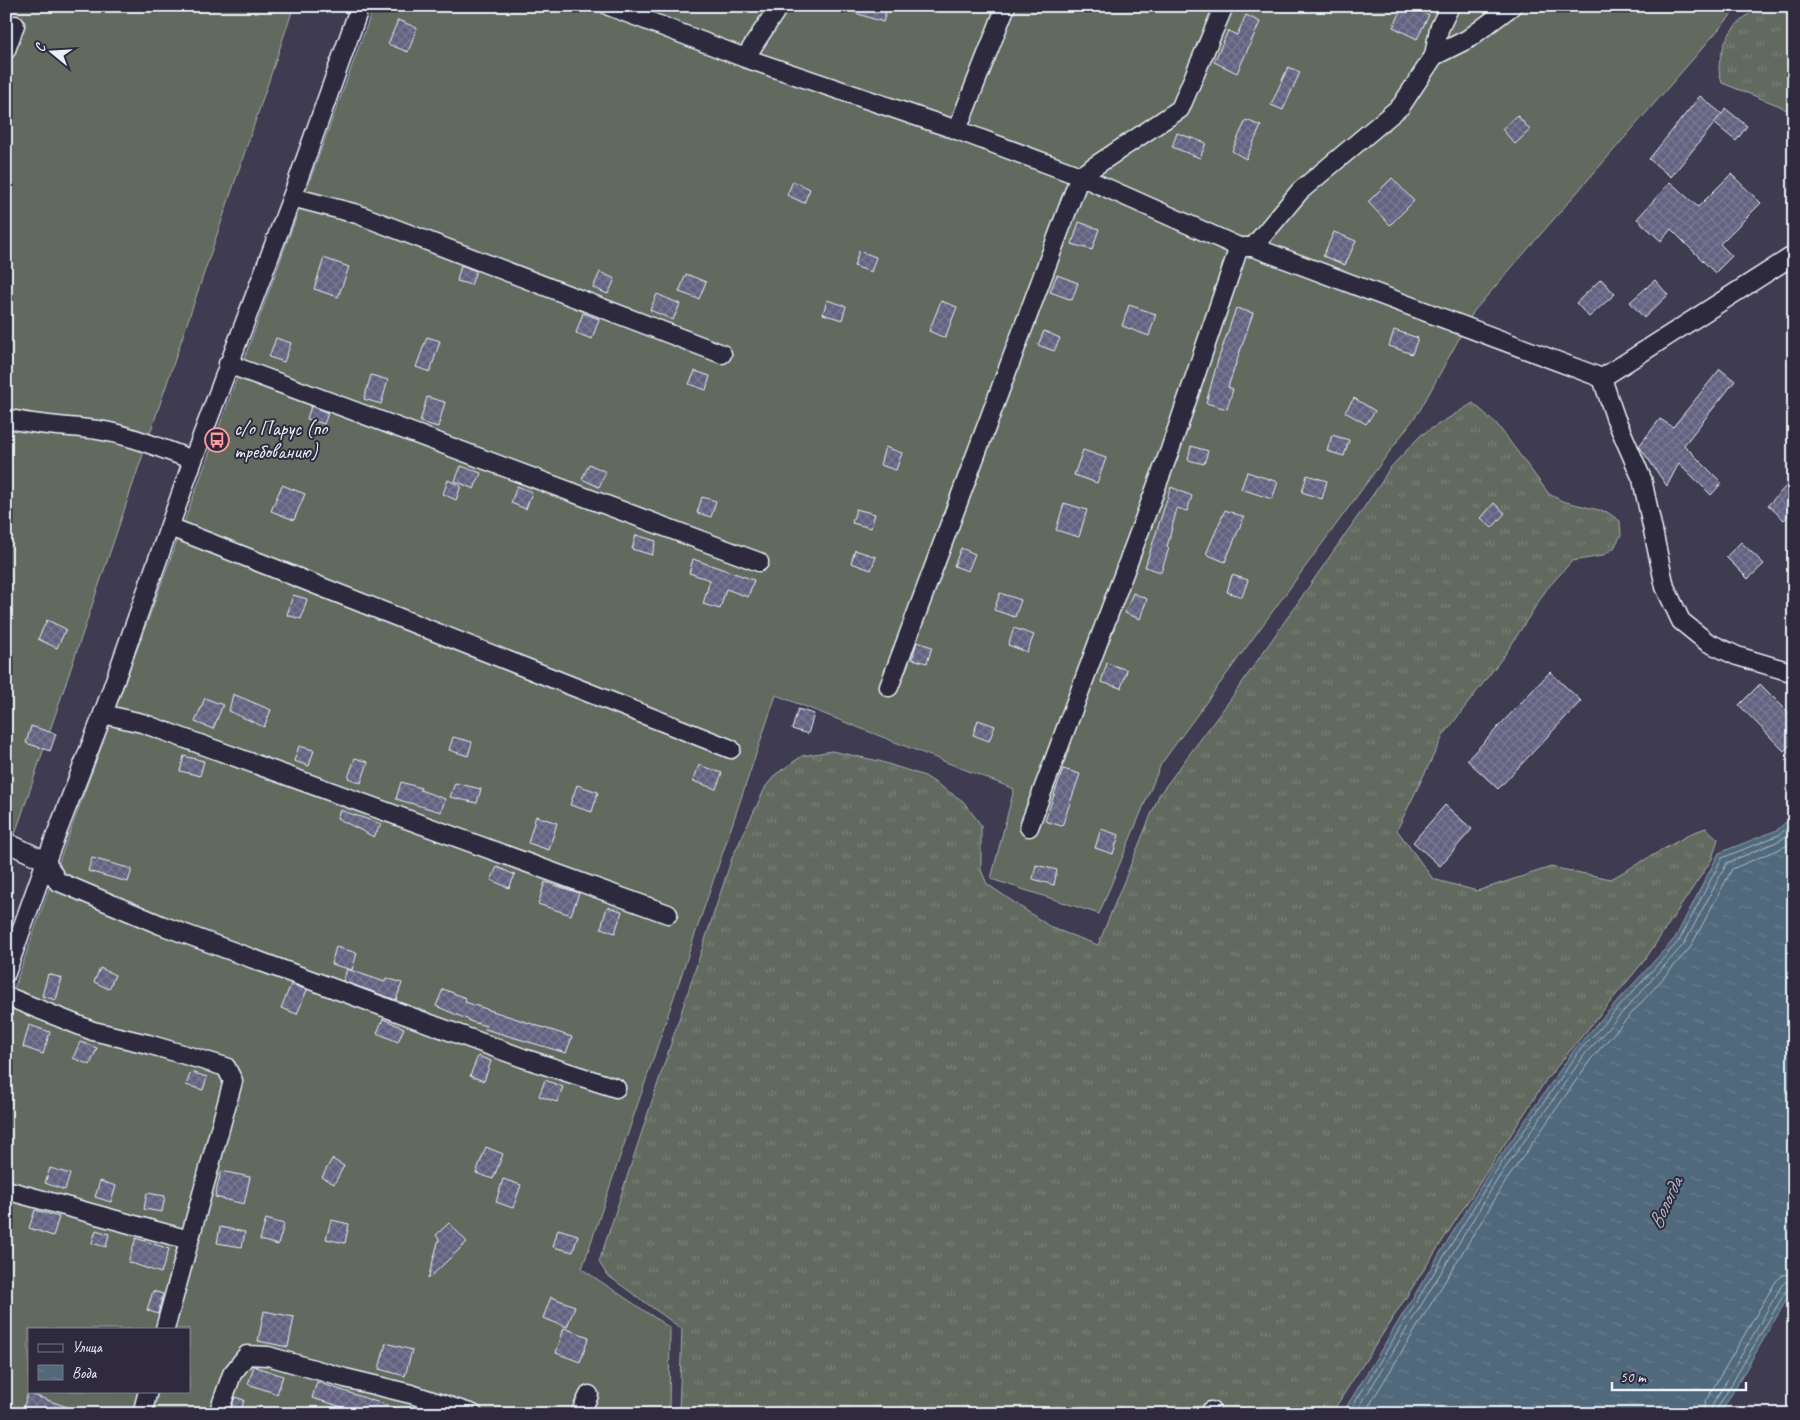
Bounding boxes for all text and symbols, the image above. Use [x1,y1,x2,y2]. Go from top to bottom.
north arrow [28,28,78,78]
text: С [31,40,50,54]
place label: с/о Парус (по требованию) [234,416,328,464]
bus stop icon: с/о Парус (по требованию) [204,427,230,453]
water label: Вологда [1642,1171,1689,1233]
legend [28,1328,190,1392]
text: Улица [72,1338,103,1357]
scale bar [1612,1360,1746,1392]
text: Вода [72,1364,97,1383]
text: 50 m [1620,1368,1647,1387]

